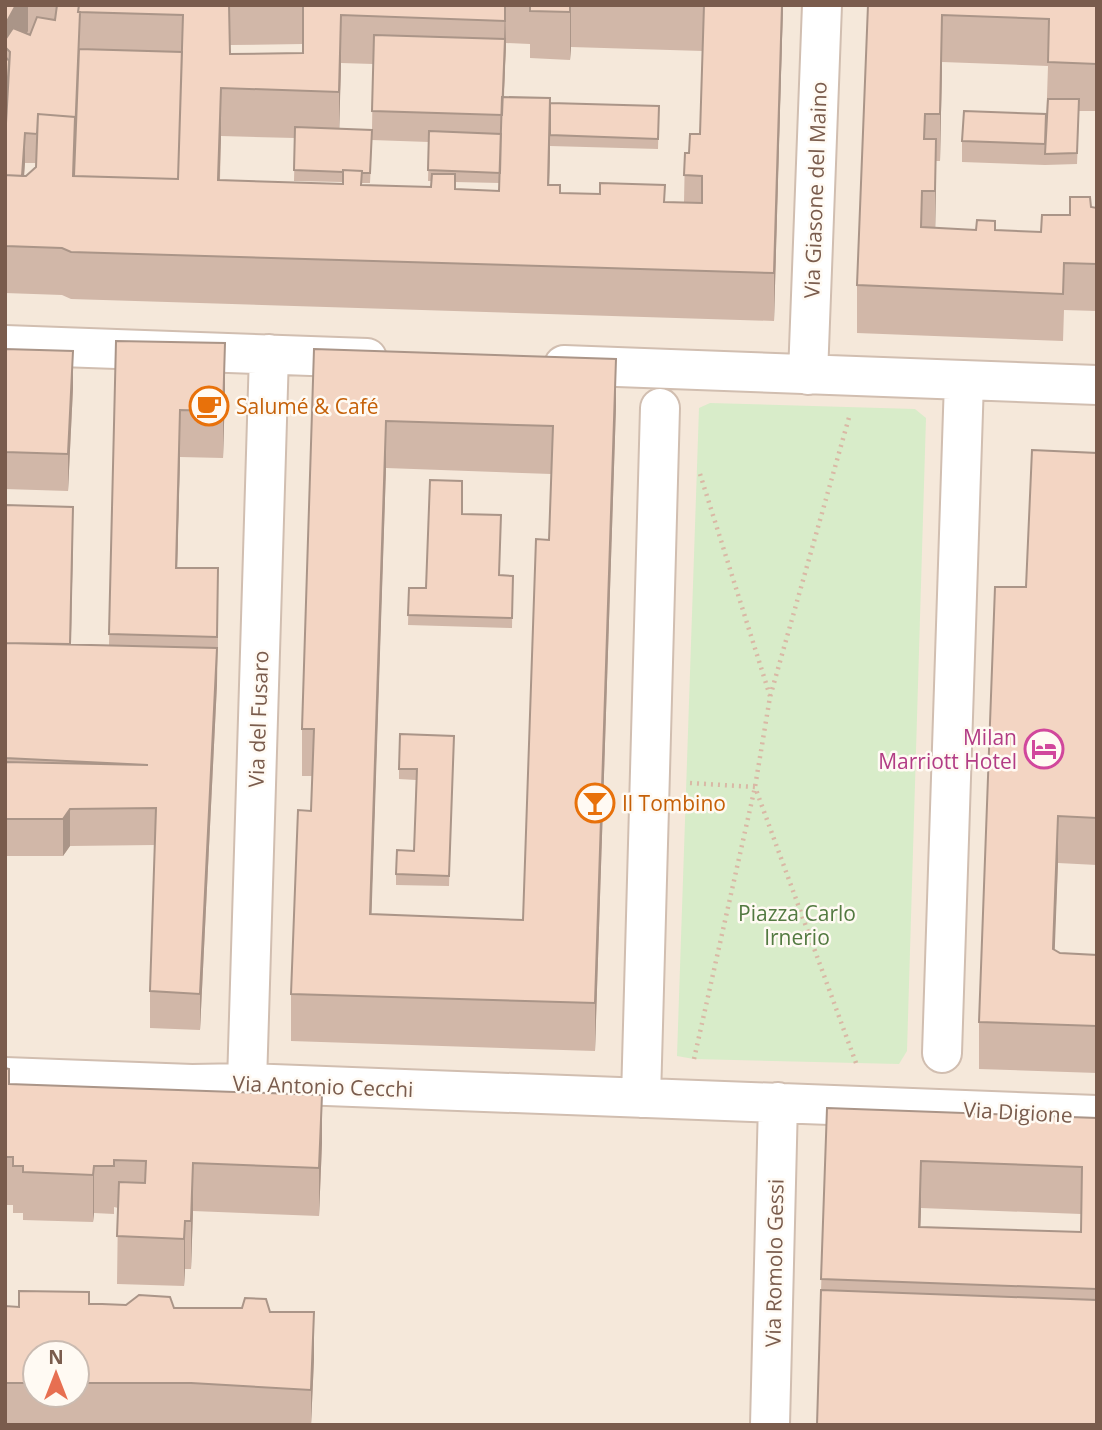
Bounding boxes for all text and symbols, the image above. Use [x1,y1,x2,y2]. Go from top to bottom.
street label: Via Giasone del Maino [797,81,833,299]
cafe icon: Salumé & Café [188,385,230,427]
place label: Salumé & Café [236,392,379,420]
street label: Via del Fusaro [242,650,274,788]
place label: Milan Marriott Hotel [878,723,1017,775]
hotel icon: Milan Marriott Hotel [1023,728,1065,770]
bar icon: Il Tombino [574,782,616,824]
place label: Il Tombino [622,789,726,817]
park label: Piazza Carlo Irnerio [738,899,856,951]
street label: Via Antonio Cecchi [232,1069,414,1103]
street label: Via Digione [963,1095,1073,1129]
street label: Via Romolo Gessi [759,1179,789,1347]
north arrow [21,1339,91,1409]
text: N [48,1344,64,1370]

